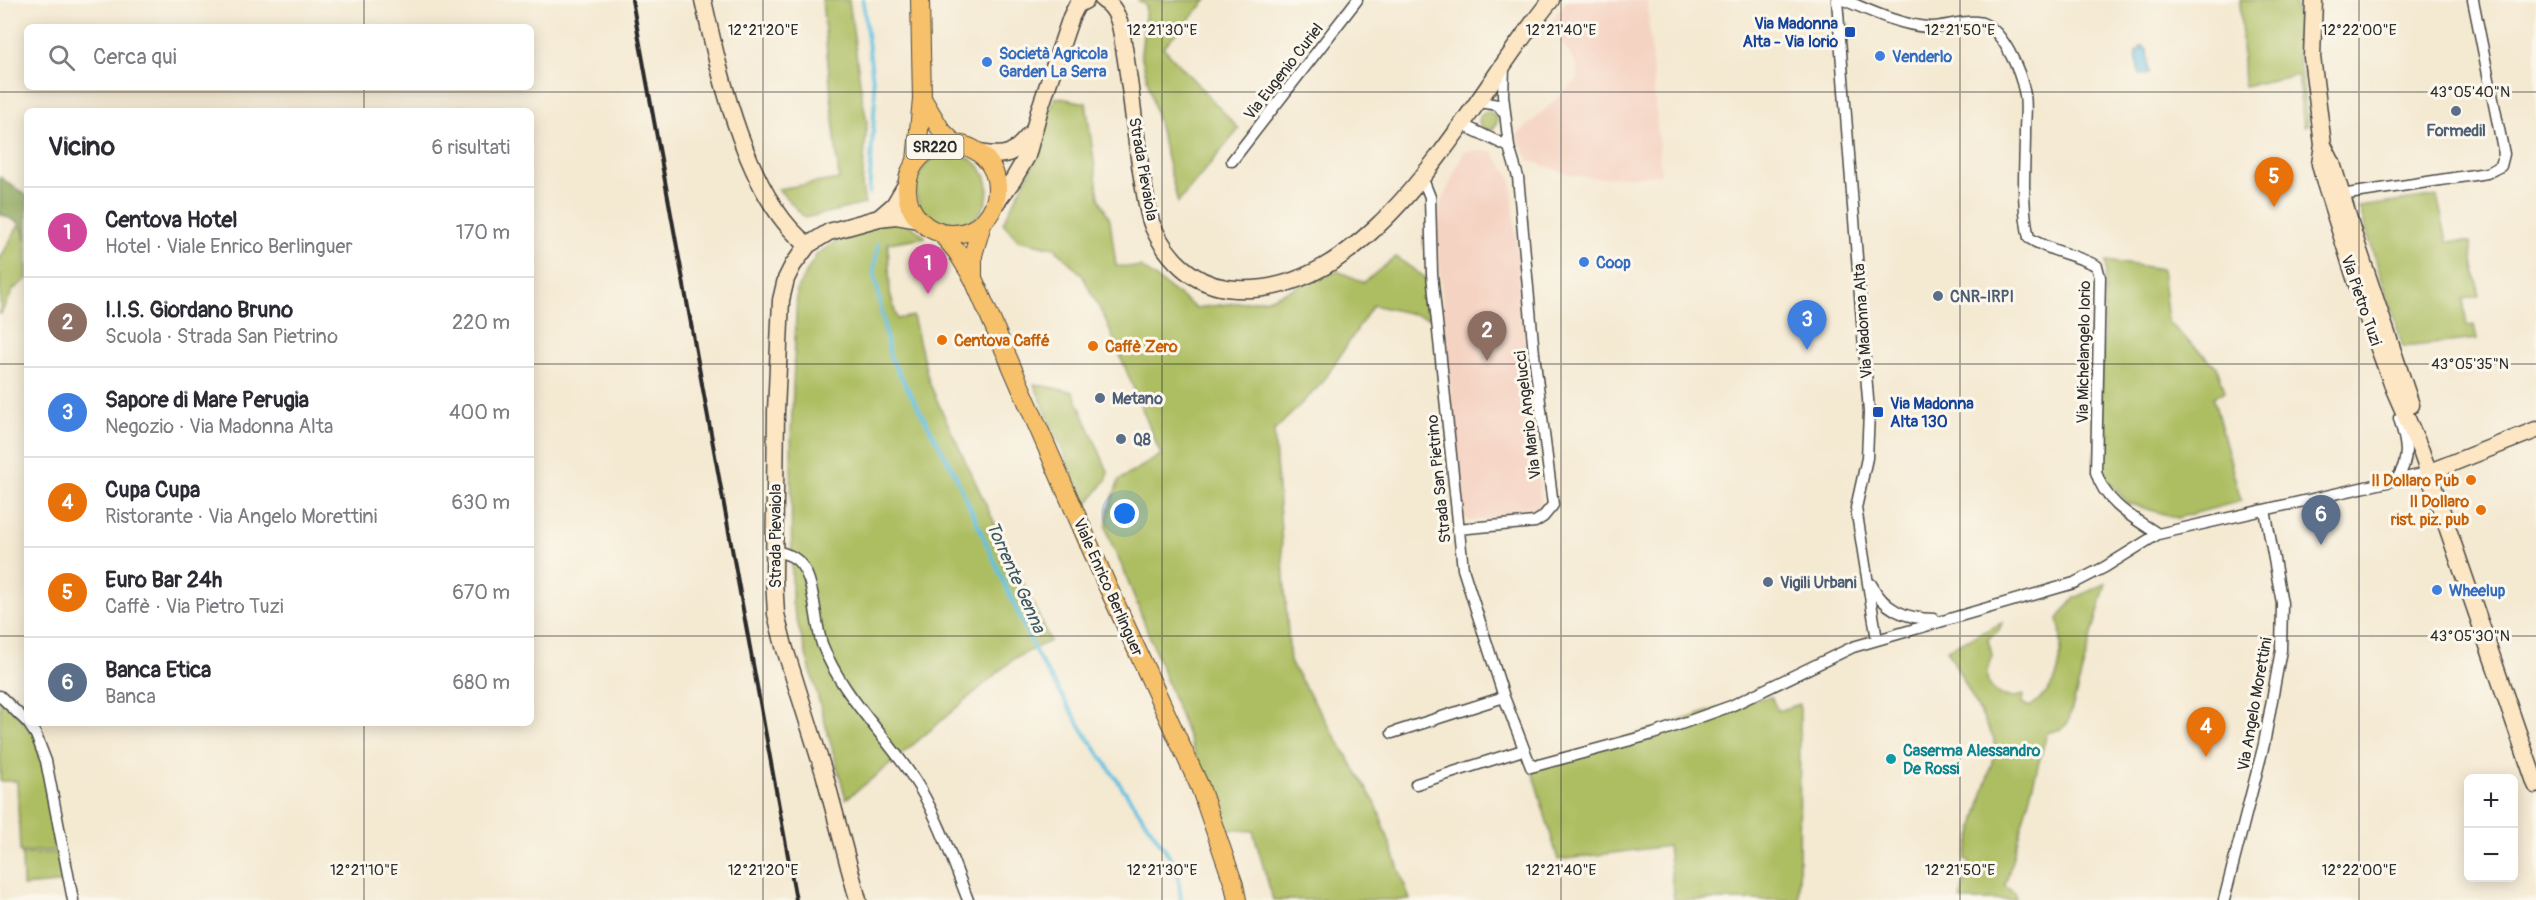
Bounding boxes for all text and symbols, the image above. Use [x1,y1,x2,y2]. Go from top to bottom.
place label: Via Madonna Alta - Via Iorio [1743,14,1839,52]
street label: Via Eugenio Curiel [1240,19,1328,124]
text: 12°21'20"E [728,21,798,40]
text: 12°21'30"E [1127,21,1197,40]
text: 12°21'40"E [1526,21,1597,40]
text: 12°21'50"E [1925,21,1995,40]
text: 12°22'00"E [2322,21,2397,40]
search box [24,24,534,90]
marker: Via Madonna Alta - Via Iorio [1843,25,1857,39]
icon: search [45,41,78,74]
text: Cerca qui [93,43,177,71]
place label: Società Agricola Garden La Serra [999,44,1109,82]
place label: Venderlo [1892,47,1953,67]
marker: Venderlo [1873,49,1887,63]
marker: Società Agricola Garden La Serra [980,55,994,69]
text: 43°05'40"N [2430,83,2510,102]
marker: Formedil [2449,104,2463,118]
street label: Strada Pievaiola [1124,116,1162,222]
place label: Formedil [2426,121,2486,141]
text: Vicino [48,131,115,163]
text: 6 risultati [432,135,510,160]
road number: SR220 [906,135,964,159]
pin: 5 [2254,158,2294,207]
text: Centova Hotel [105,206,238,234]
text: 1 [64,220,71,245]
text: 170 m [456,220,510,245]
text: Hotel · Viale Enrico Berlinguer [105,234,353,259]
pin: 1 [908,244,948,294]
street label: Via Pietro Tuzi [2336,252,2386,348]
place label: Coop [1596,253,1631,273]
marker: Coop [1577,255,1591,269]
street label: Via Madonna Alta [1849,263,1877,379]
street label: Via Michelangelo Iorio [2073,280,2095,424]
place label: CNR-IRPI [1950,287,2014,307]
marker: CNR-IRPI [1931,289,1945,303]
text: I.I.S. Giordano Bruno [105,296,293,324]
pin: 3 [1788,300,1826,350]
text: 2 [62,310,73,335]
text: 220 m [452,310,510,335]
pin: 2 [1468,312,1506,361]
text: Scuola · Strada San Pietrino [105,324,338,349]
place label: Centova Caffé [954,331,1050,351]
marker: Centova Caffé [935,333,949,347]
place label: Caffè Zero [1105,337,1178,357]
marker: Caffè Zero [1086,339,1100,353]
street label: Via Mario Angelucci [1510,349,1546,480]
text: 43°05'35"N [2431,355,2509,374]
text: Sapore di Mare Perugia [105,386,309,414]
place label: Metano [1112,389,1163,409]
marker: Metano [1093,391,1107,405]
place label: Via Madonna Alta 130 [1890,394,1974,432]
text: 3 [62,400,73,425]
text: 400 m [449,400,510,425]
marker: Via Madonna Alta 130 [1871,405,1885,419]
street label: Strada San Pietrino [1422,413,1456,544]
text: Negozio · Via Madonna Alta [105,414,333,439]
place label: Q8 [1133,430,1151,450]
marker: Q8 [1114,432,1128,446]
place label: Il Dollaro Pub [2371,471,2459,491]
marker: Il Dollaro Pub [2464,473,2478,487]
text: Cupa Cupa [105,476,200,504]
street label: Strada Pievaiola [766,484,786,588]
text: 4 [62,490,73,515]
text: 630 m [451,490,510,515]
place label: Il Dollaro rist. piz. pub [2391,492,2469,530]
pin: 6 [2302,496,2340,545]
your location [1110,499,1139,528]
marker: Il Dollaro rist. piz. pub [2474,503,2488,517]
text: Ristorante · Via Angelo Morettini [105,504,377,529]
street label: Viale Enrico Berlinguer [1069,515,1148,660]
water label: Torrente Genna [981,518,1051,638]
text: Euro Bar 24h [105,566,222,594]
place label: Vigili Urbani [1780,573,1857,593]
marker: Vigili Urbani [1761,575,1775,589]
text: 5 [62,580,73,605]
text: 670 m [452,580,510,605]
place label: Wheelup [2449,581,2506,601]
marker: Wheelup [2430,583,2444,597]
text: Caffè · Via Pietro Tuzi [105,594,284,619]
text: 43°05'30"N [2430,627,2510,646]
street label: Via Angelo Morettini [2233,636,2277,773]
text: Banca Etica [105,656,211,684]
text: 6 [62,670,73,695]
text: 680 m [453,670,510,695]
text: Banca [105,684,156,709]
pin: 4 [2186,708,2226,757]
place label: Caserma Alessandro De Rossi [1903,741,2041,779]
marker: Caserma Alessandro De Rossi [1884,752,1898,766]
map controls [2464,774,2518,882]
button: + [2464,774,2518,828]
button: − [2464,828,2518,882]
text: 12°21'10"E [330,861,398,880]
text: 12°21'20"E [728,861,798,880]
text: 12°21'30"E [1127,861,1197,880]
text: 12°21'40"E [1526,861,1597,880]
text: 12°21'50"E [1925,861,1995,880]
text: 12°22'00"E [2322,861,2397,880]

